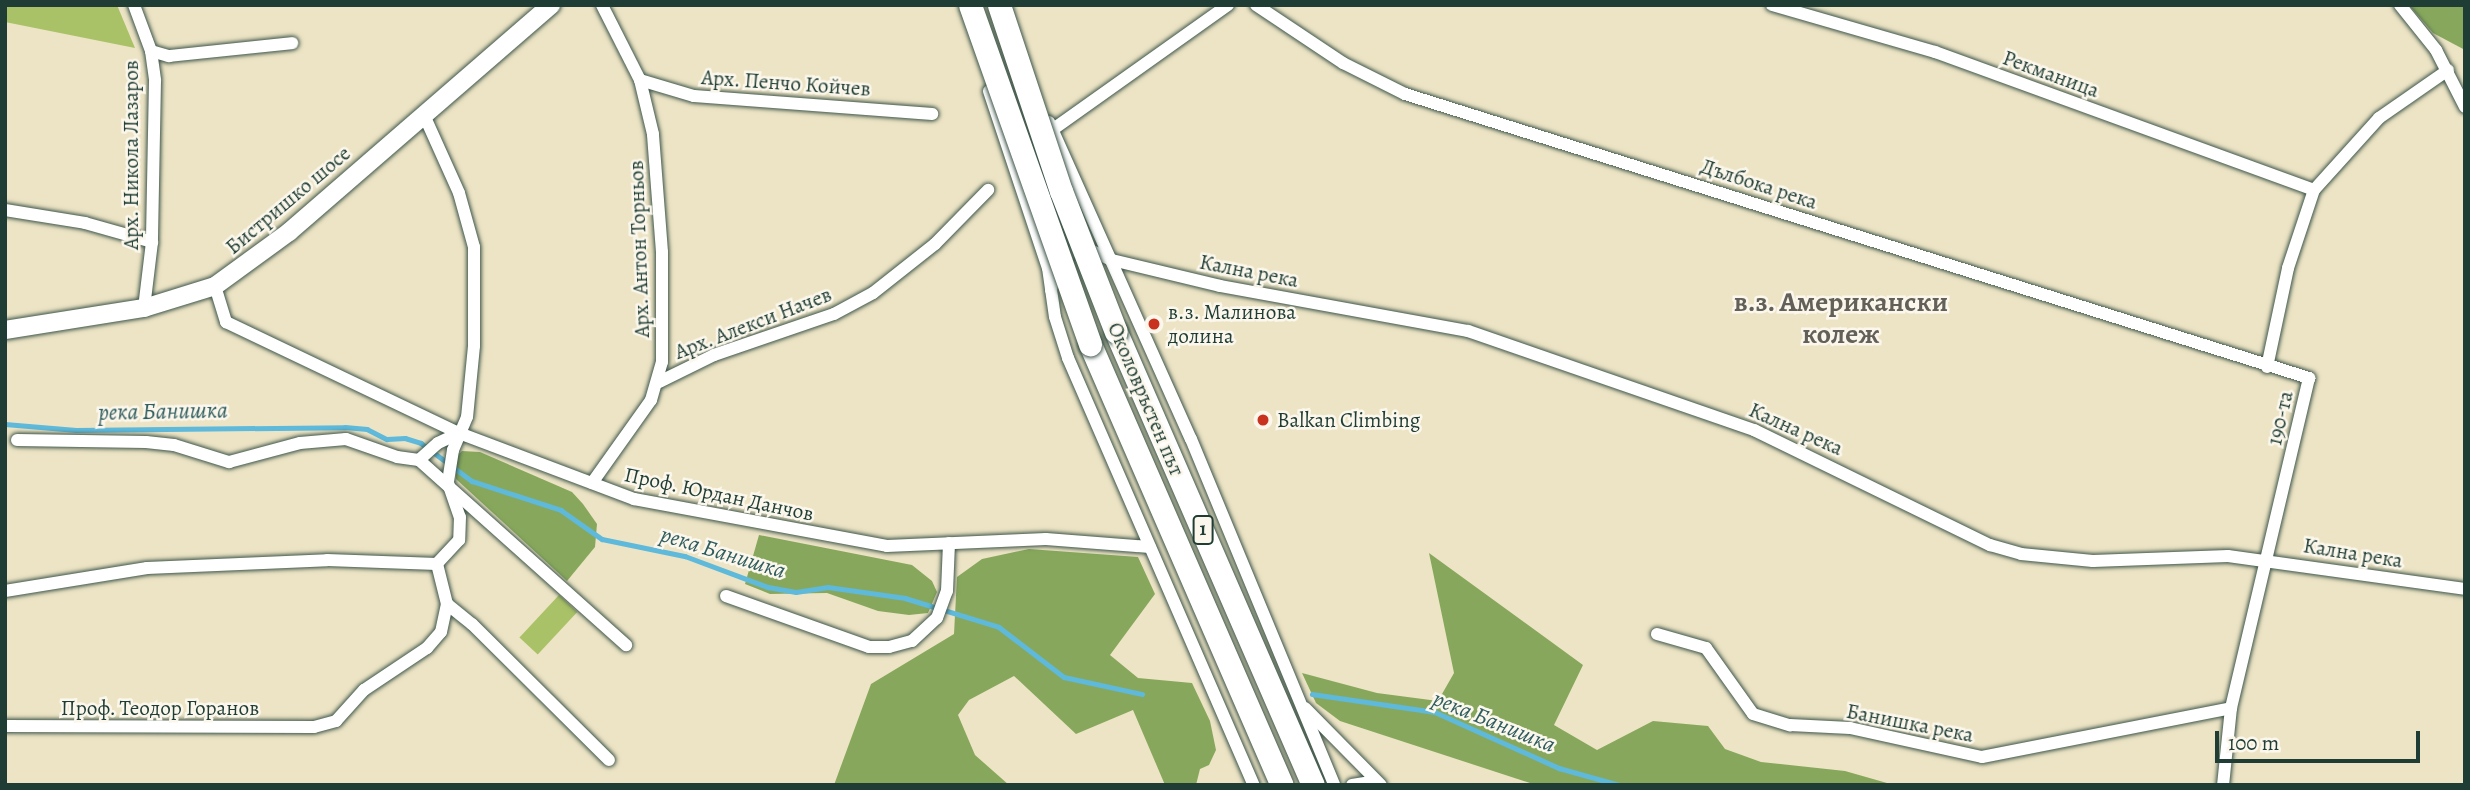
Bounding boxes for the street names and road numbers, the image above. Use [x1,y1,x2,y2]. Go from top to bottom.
street label: Рекманица [1999,45,2103,103]
street label: Арх. Никола Лазаров [118,60,144,250]
street label: Арх. Пенчо Койчев [700,65,872,101]
street label: Бистришко шосе [220,140,356,260]
street label: Дълбока река [1698,153,1820,215]
street label: Арх. Антон Торньов [623,160,655,338]
street label: Кална река [1197,249,1301,293]
street label: Арх. Алекси Начев [671,281,835,365]
street label: Околовръстен път [1102,319,1190,479]
street label: 190-та [2262,388,2298,448]
street label: Кална река [1745,397,1847,461]
street label: Проф. Юрдан Данчов [622,462,816,526]
road number: 1 [1192,514,1214,545]
street label: Кална река [2302,533,2404,573]
street label: Проф. Теодор Горанов [61,695,259,721]
street label: Банишка река [1844,698,1976,748]

